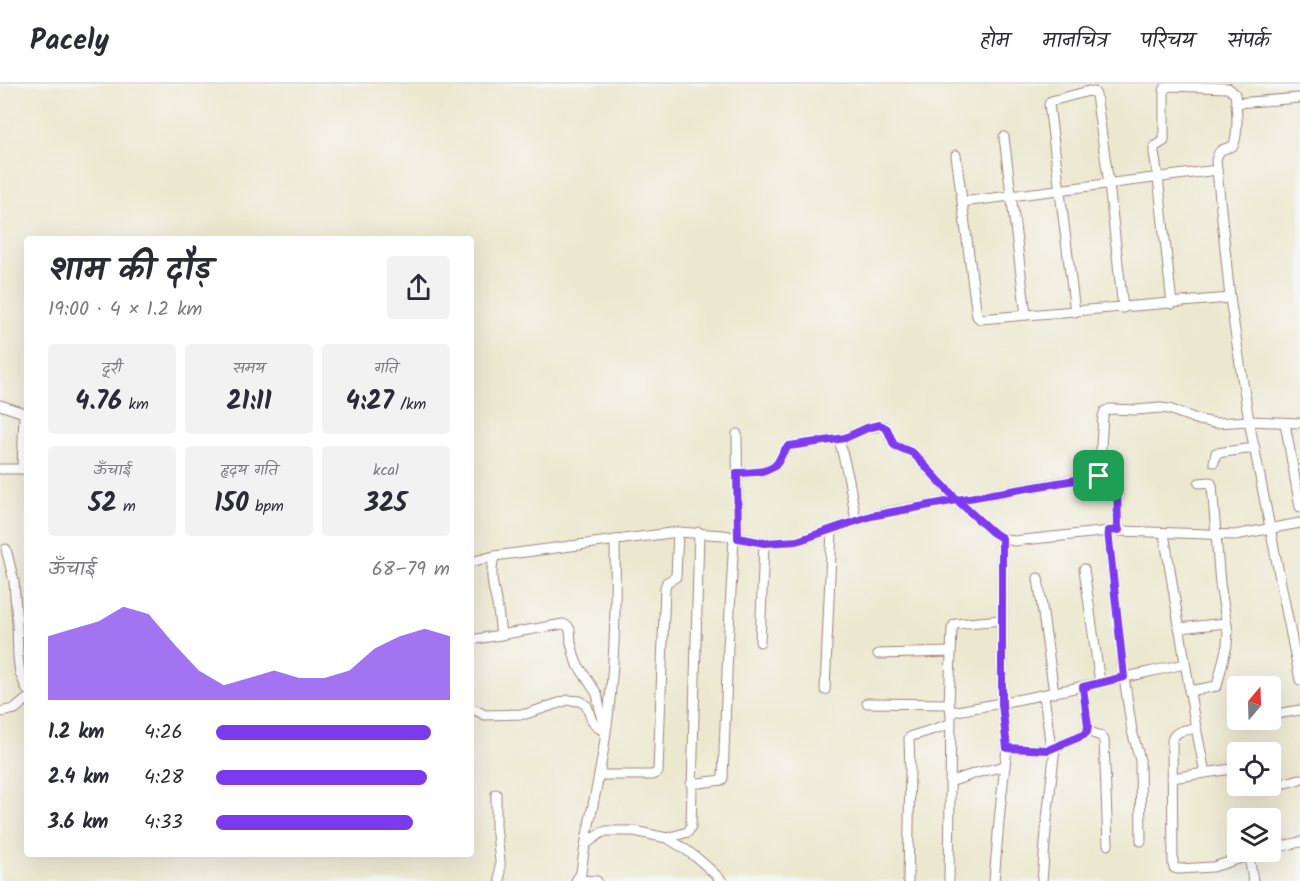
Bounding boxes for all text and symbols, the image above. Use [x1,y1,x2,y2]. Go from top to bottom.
text: Pacely [30,19,109,64]
text: होम [980,25,1009,58]
text: मानचित्र [1042,25,1108,58]
text: परिचय [1141,25,1194,58]
text: संपर्क [1227,25,1270,58]
text: शाम की दौड़ [48,245,211,298]
button: share [387,256,450,319]
text: 19:00 · 4 × 1.2 km [48,294,203,326]
text: दूरी [102,356,122,381]
text: समय [233,356,265,381]
text: गति [374,356,398,381]
text: 4.76 [75,381,122,423]
text: 21:11 [226,381,272,423]
text: 4:27 [346,381,394,423]
text: km [122,392,149,417]
text: /km [394,392,426,417]
pin [1073,450,1124,501]
text: ऊँचाई [93,458,131,483]
text: हृदय गति [220,458,278,483]
text: kcal [373,458,399,483]
icon: arrive [1082,459,1115,492]
text: 52 [88,483,117,525]
text: 150 [214,483,249,525]
text: 325 [365,483,407,525]
text: m [117,494,136,519]
text: bpm [249,494,284,519]
text: ऊँचाई [48,554,96,586]
text: 68–79 m [372,554,450,586]
north arrow [1227,676,1281,730]
map controls [1227,676,1281,862]
text: 1.2 km [48,717,104,749]
text: 4:26 [144,717,183,749]
button: locate [1227,742,1281,796]
text: 2.4 km [48,762,109,794]
text: 4:28 [144,762,184,794]
text: 3.6 km [48,807,108,839]
text: 4:33 [144,807,183,839]
button: layers [1227,808,1281,862]

